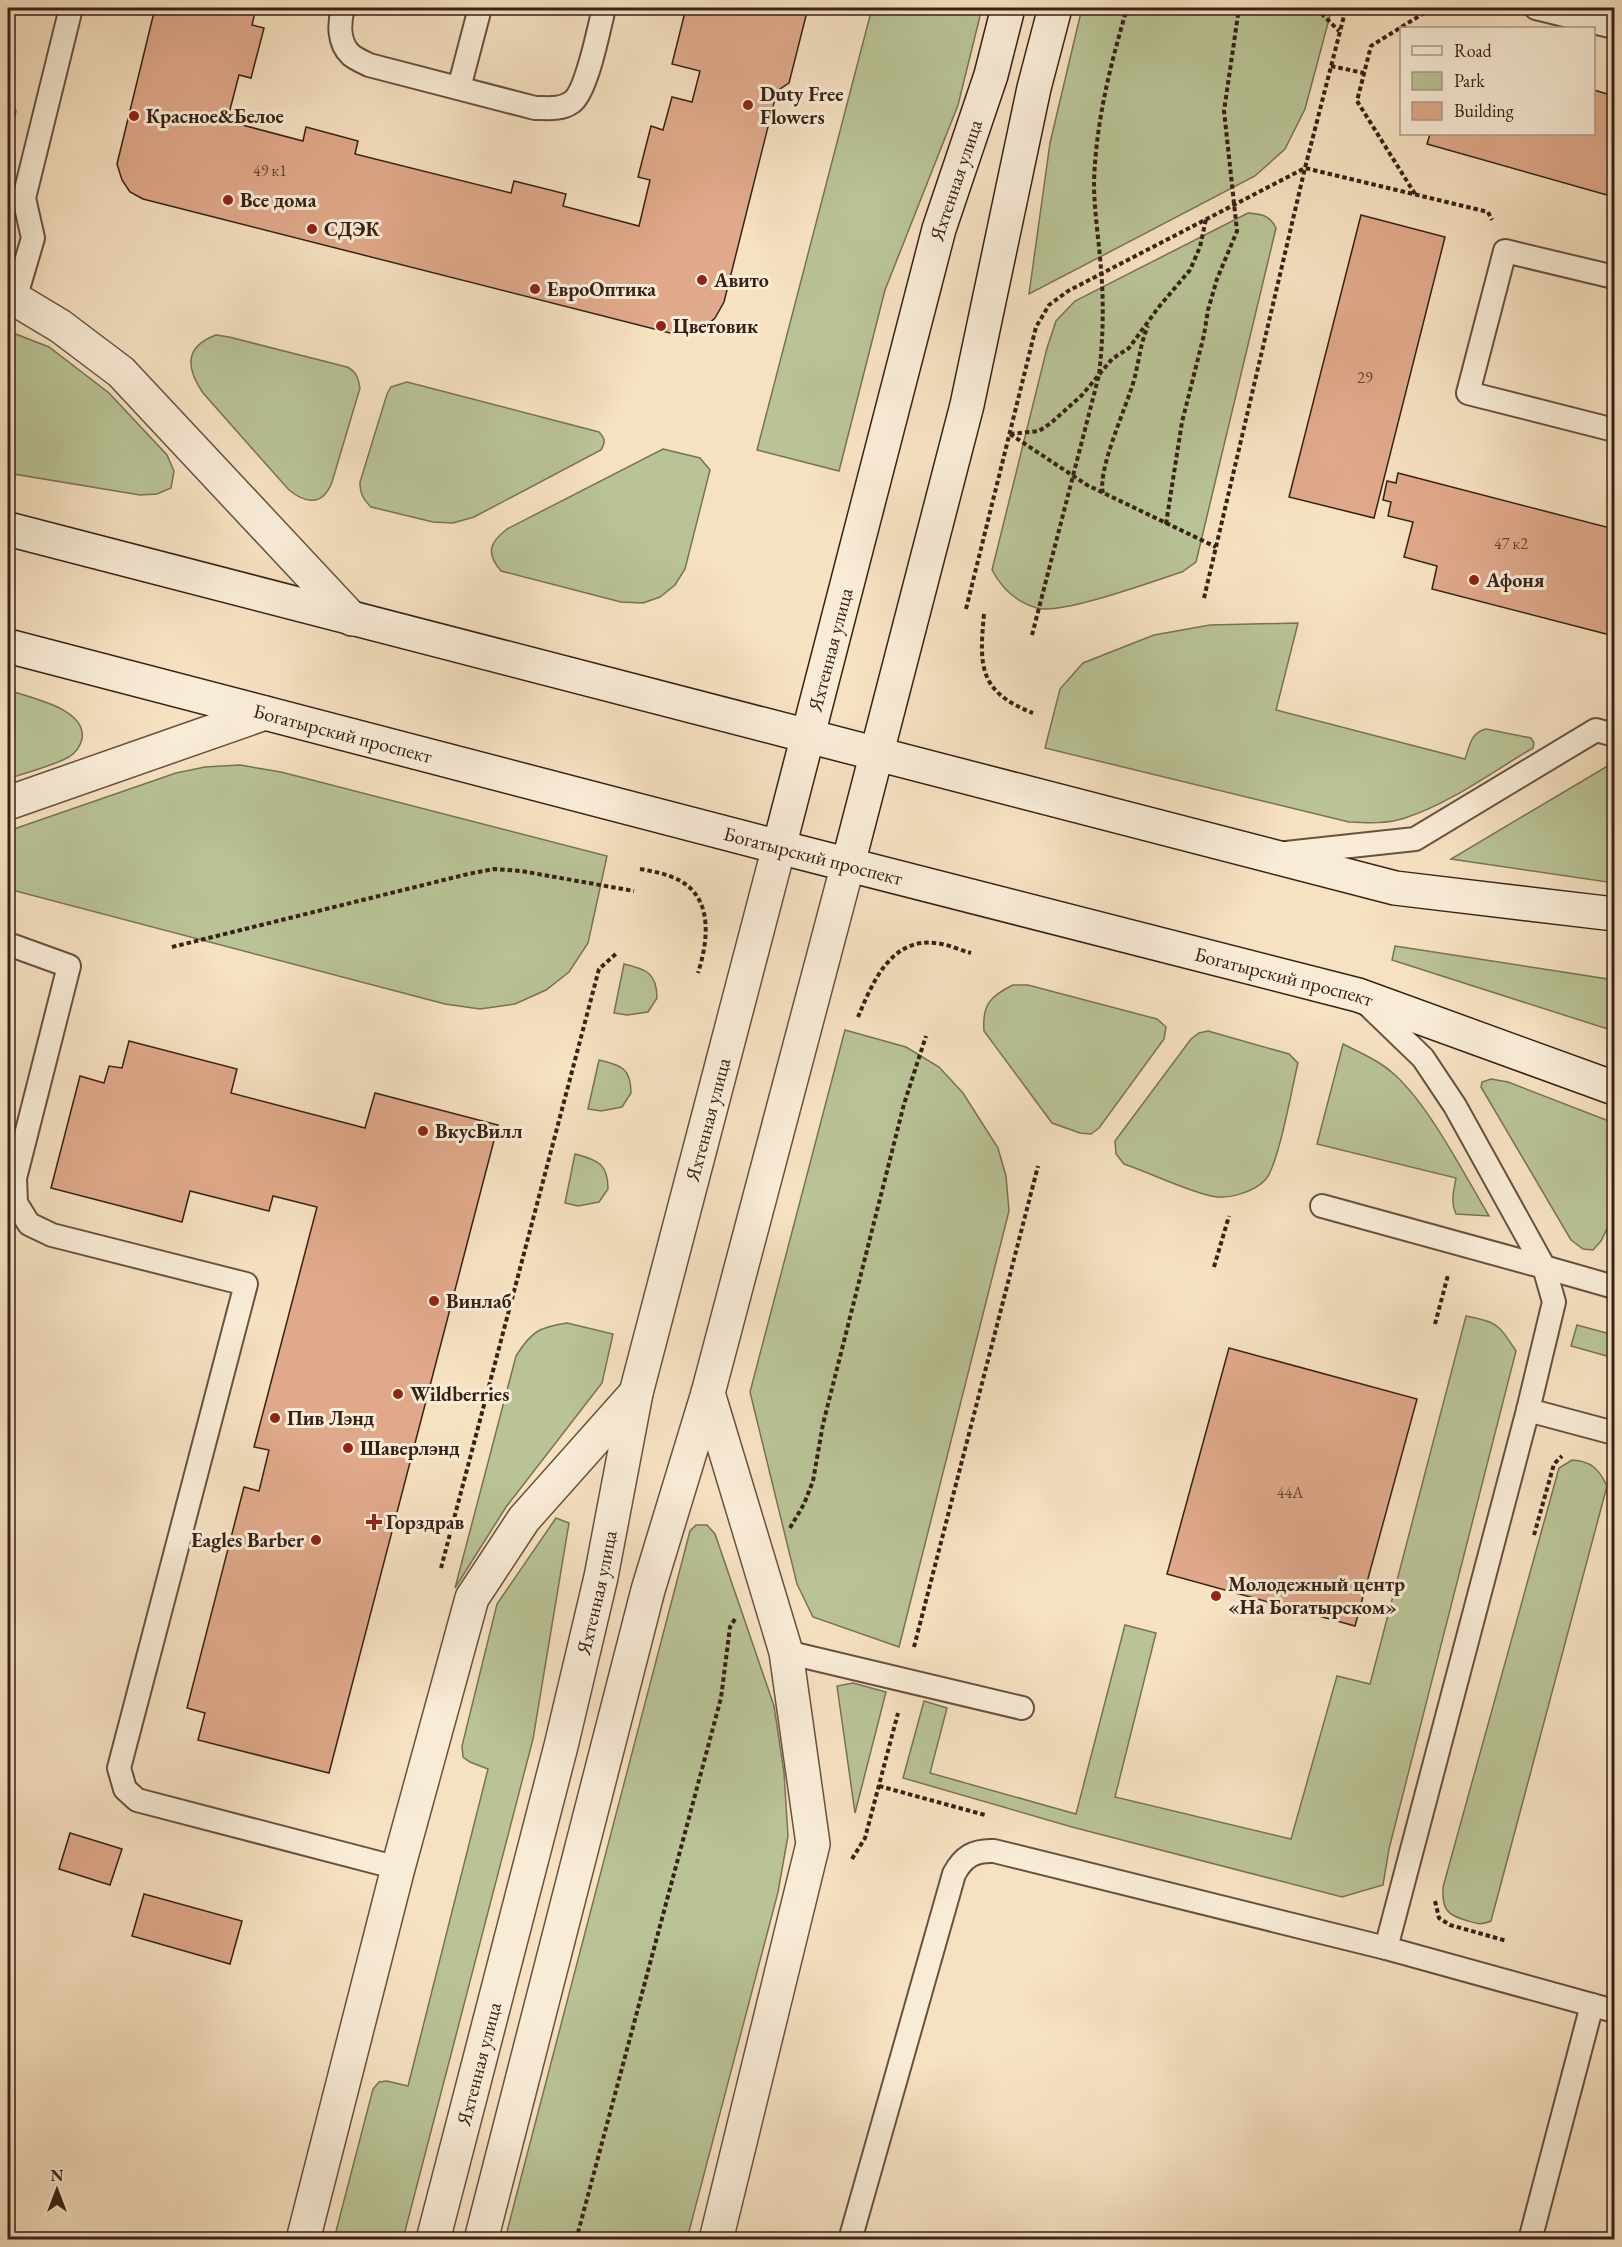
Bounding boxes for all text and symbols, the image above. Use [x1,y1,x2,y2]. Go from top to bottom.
legend [1400,27,1595,135]
text: Road [1454,39,1493,62]
text: Park [1454,69,1485,92]
place label: Duty Free Flowers [760,81,844,130]
marker: Duty Free Flowers [741,98,755,112]
text: Building [1454,99,1514,122]
place label: Красное&Белое [146,103,284,129]
marker: Красное&Белое [127,109,141,123]
street label: Яхтенная улица [923,116,988,245]
house number: 49 к1 [253,160,287,181]
place label: Все дома [240,187,317,213]
marker: Все дома [221,193,235,207]
place label: СДЭК [324,216,380,242]
marker: СДЭК [305,222,319,236]
place label: Авито [713,267,769,293]
marker: Авито [695,273,709,287]
place label: ЕвроОптика [547,276,656,302]
marker: ЕвроОптика [528,282,542,296]
place label: Цветовик [673,313,758,339]
marker: Цветовик [654,319,668,333]
house number: 29 [1357,367,1373,388]
house number: 47 к2 [1494,533,1528,554]
place label: Афоня [1485,567,1545,593]
marker: Афоня [1467,573,1481,587]
street label: Яхтенная улица [801,585,859,715]
street label: Богатырский проспект [251,698,435,769]
street label: Богатырский проспект [721,820,905,891]
street label: Богатырский проспект [1192,941,1377,1013]
street label: Яхтенная улица [679,1055,736,1185]
place label: ВкусВилл [435,1118,522,1144]
marker: ВкусВилл [416,1124,430,1138]
place label: Винлаб [446,1288,512,1314]
marker: Винлаб [427,1294,441,1308]
place label: Wildberries [410,1381,509,1407]
marker: Wildberries [391,1387,405,1401]
place label: Пив Лэнд [287,1405,375,1431]
marker: Пив Лэнд [268,1411,282,1425]
place label: Шаверлэнд [360,1435,460,1461]
marker: Шаверлэнд [341,1441,355,1455]
house number: 44А [1277,1482,1304,1503]
place label: Горздрав [386,1509,464,1535]
marker: Горздрав [367,1515,381,1529]
place label: Eagles Barber [191,1527,305,1553]
street label: Яхтенная улица [570,1528,623,1658]
marker: Eagles Barber [309,1533,323,1547]
place label: Молодежный центр «На Богатырском» [1228,1571,1405,1620]
marker: Молодежный центр «На Богатырском» [1209,1589,1223,1603]
street label: Яхтенная улица [450,1999,507,2129]
north arrow [27,2160,87,2220]
text: N [51,2165,64,2186]

